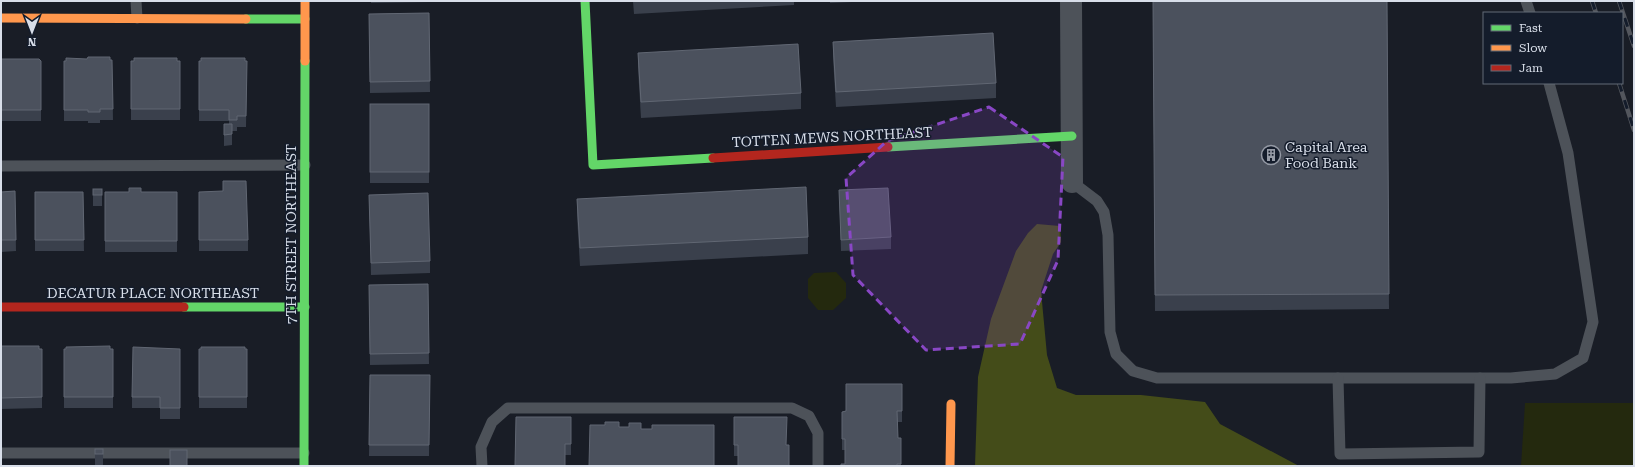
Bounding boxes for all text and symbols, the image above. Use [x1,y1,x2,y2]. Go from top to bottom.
north arrow [12,12,52,52]
legend [1483,12,1623,84]
text: Fast [1519,21,1543,35]
text: N [27,35,36,48]
text: Slow [1519,41,1547,55]
text: Jam [1519,61,1543,75]
street label: TOTTEN MEWS NORTHEAST [731,124,933,150]
place label: Capital Area Food Bank [1285,139,1368,171]
street label: 7TH STREET NORTHEAST [283,144,299,324]
building icon: Capital Area Food Bank [1260,144,1282,166]
street label: DECATUR PLACE NORTHEAST [47,285,259,301]

